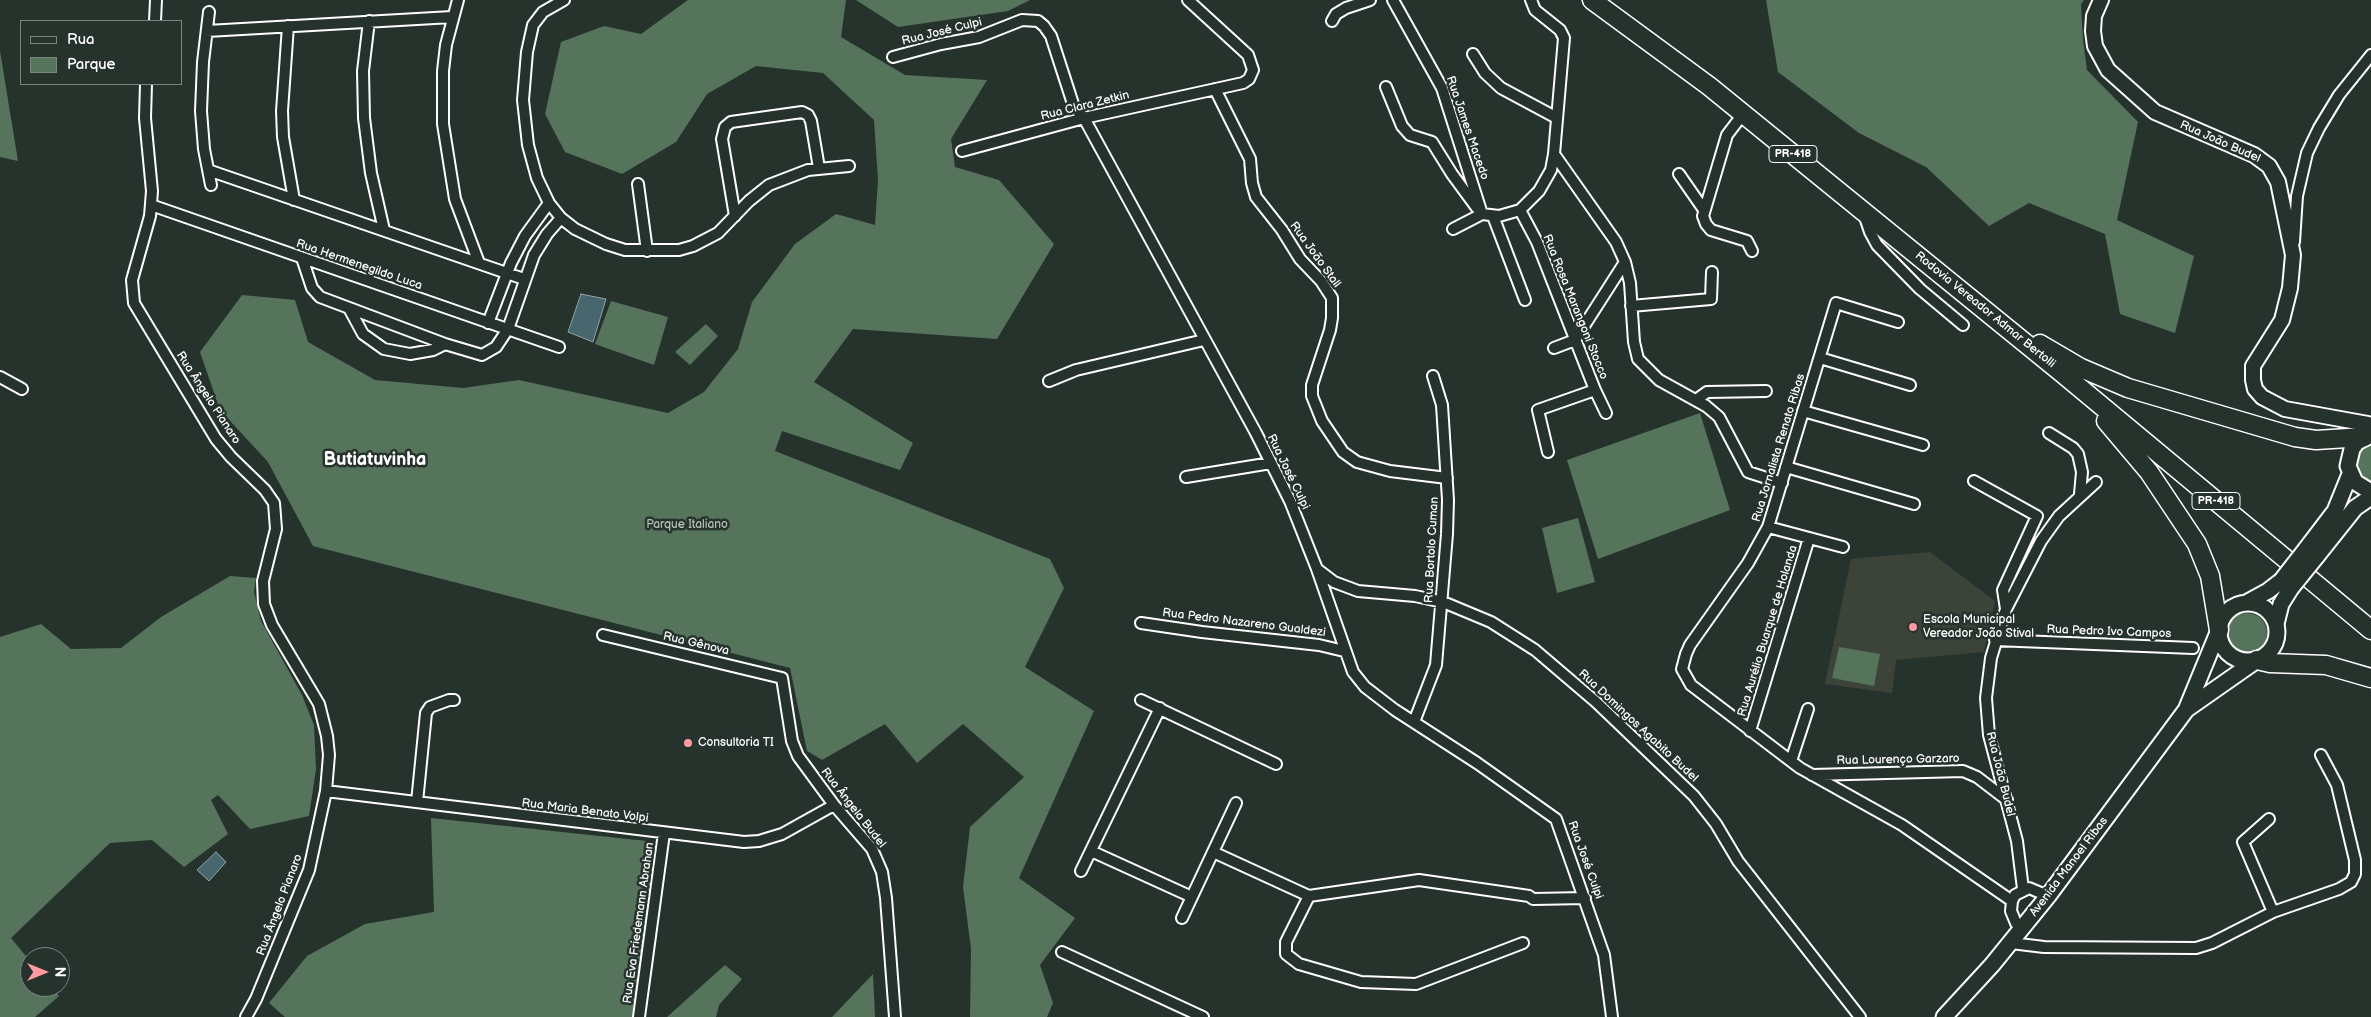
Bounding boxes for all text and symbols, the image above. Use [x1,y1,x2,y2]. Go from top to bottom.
street label: Rua José Culpi [900,15,984,49]
legend [20,20,182,85]
text: Rua [67,30,95,49]
text: Parque [67,55,115,74]
street label: Rua James Macedo [1443,74,1491,182]
street label: Rua Clara Zetkin [1039,88,1131,124]
street label: Rua João Budel [2178,118,2262,166]
road number: PR-418 [1769,146,1817,162]
street label: Rua João Stall [1286,219,1344,291]
street label: Rua Rosa Marangoni Stocco [1539,232,1611,382]
street label: Rua Hermenegildo Luca [294,237,424,293]
street label: Rodovia Vereador Admar Bertolli [1912,249,2058,371]
street label: Rua Ângelo Pianaro [173,349,243,447]
street label: Rua Jornalista Renato Ribas [1750,372,1808,524]
street label: Rua José Culpi [1264,432,1312,512]
district label: Butiatuvinha [324,449,426,471]
road number: PR-418 [2192,492,2240,510]
street label: Rua Bortolo Cuman [1422,497,1442,603]
park label: Parque Italiano [646,518,728,532]
street label: Rua Aurélio Buarque de Holanda [1735,544,1801,718]
street label: Rua Pedro Nazareno Gualdezi [1162,606,1326,640]
place label: Escola Municipal Vereador João Stival [1923,613,2034,641]
marker: Escola Municipal Vereador João Stival [1907,621,1919,633]
street label: Rua Pedro Ivo Campos [2046,623,2172,641]
street label: Rua Gênova [662,629,730,659]
street label: Rua Domingos Agabito Budel [1575,667,1701,785]
street label: Rua João Budel [1983,730,2017,818]
place label: Consultoria TI [698,736,774,750]
marker: Consultoria TI [682,737,694,749]
street label: Rua Lourenço Garzaro [1836,752,1960,768]
street label: Rua Ângela Budel [817,765,889,851]
street label: Rua Maria Benato Volpi [521,796,649,826]
street label: Avenida Manoel Ribas [2027,814,2111,920]
street label: Rua José Culpi [1564,819,1606,901]
street label: Rua Eva Friedemann Abrahan [621,841,657,1005]
street label: Rua Ângelo Pianaro [254,852,306,958]
north arrow [20,947,70,997]
text: N [51,967,68,977]

